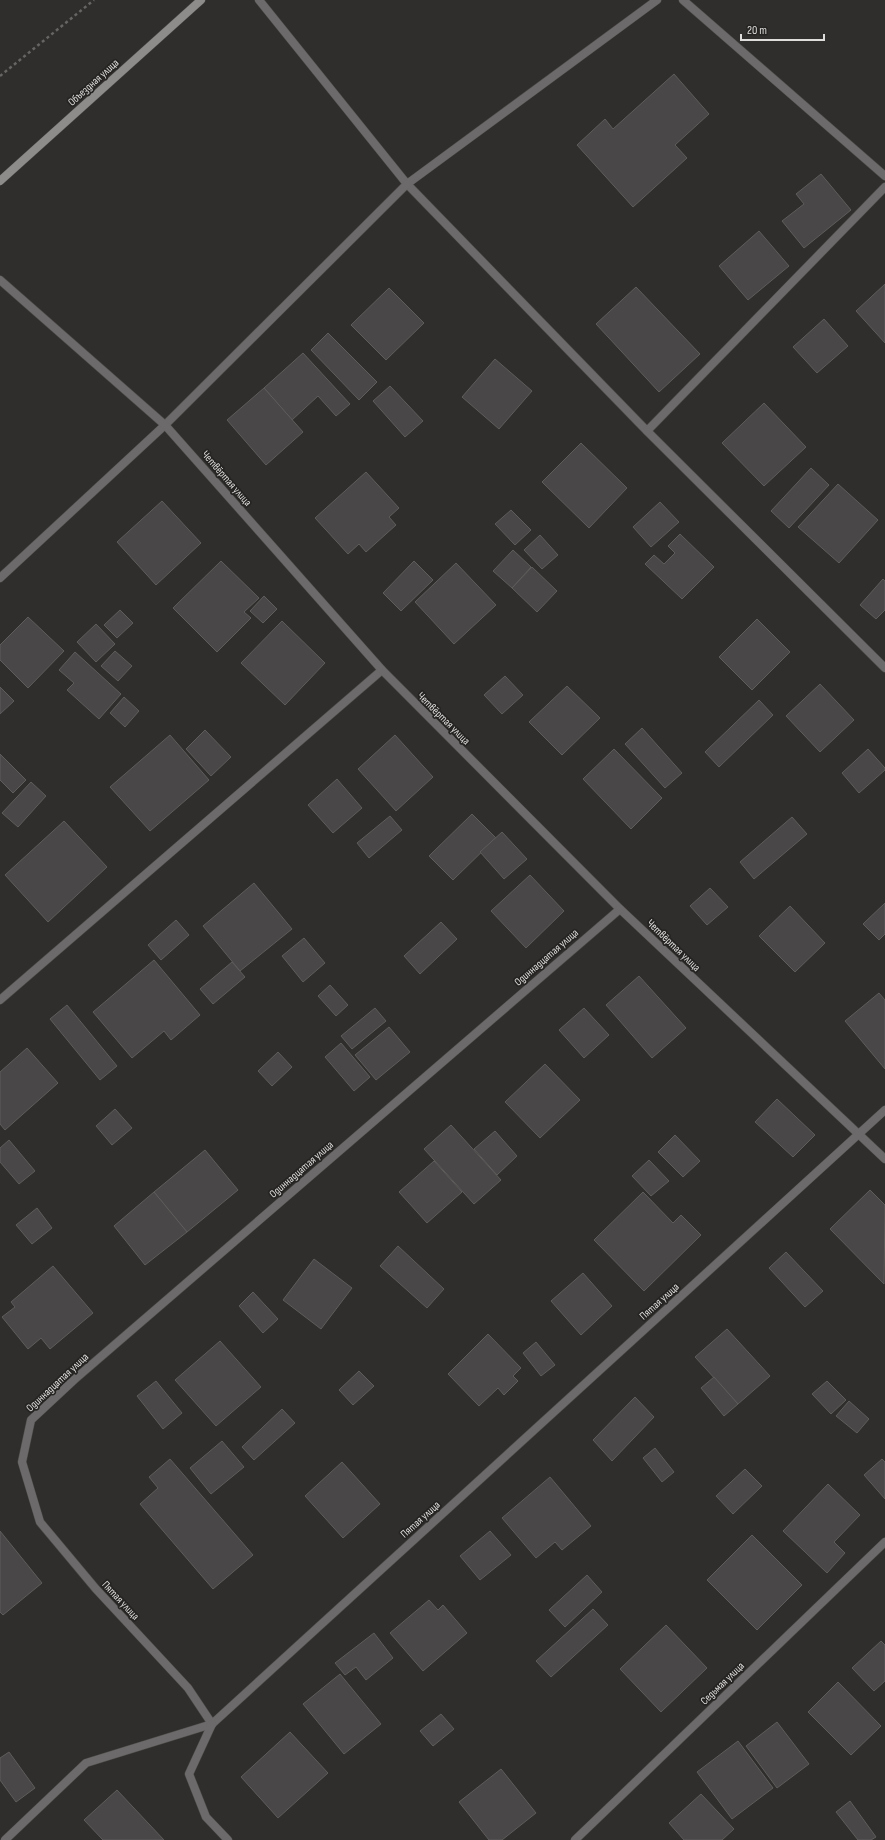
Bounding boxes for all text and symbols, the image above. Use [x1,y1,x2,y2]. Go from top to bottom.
scale bar [741,16,824,42]
text: 20 m [747,23,767,38]
street label: Объездная улица [65,56,121,109]
street label: Четвёртая улица [199,448,254,509]
street label: Четвёртая улица [415,689,473,747]
street label: Четвёртая улица [644,917,703,974]
street label: Одиннадцатая улица [512,926,581,989]
street label: Одиннадцатая улица [267,1138,336,1201]
street label: Пятая улица [637,1280,682,1323]
street label: Одиннадцатая улица [24,1350,91,1414]
street label: Пятая улица [398,1498,443,1541]
street label: Пятая улица [99,1578,142,1623]
street label: Седьмая улица [698,1659,747,1707]

